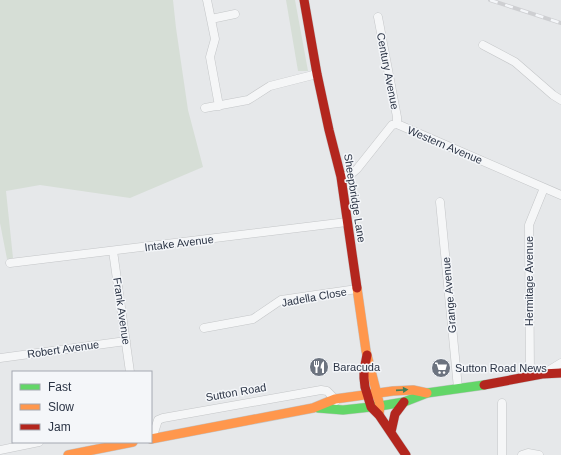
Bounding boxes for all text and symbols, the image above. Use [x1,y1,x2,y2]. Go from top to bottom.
street label: Century Avenue [375,32,401,110]
street label: Western Avenue [406,124,484,166]
street label: Sheepbridge Lane [342,153,368,243]
street label: Intake Avenue [144,233,214,253]
street label: Hermitage Avenue [523,236,535,326]
street label: Grange Avenue [440,256,458,334]
street label: Frank Avenue [111,277,133,345]
street label: Jadella Close [280,285,348,309]
street label: Robert Avenue [26,338,100,360]
restaurant icon: Baracuda [308,356,330,378]
supermarket icon: Sutton Road News [430,357,452,379]
place label: Baracuda [333,361,381,373]
place label: Sutton Road News [455,362,547,374]
legend [12,371,152,443]
text: Fast [48,380,72,394]
street label: Sutton Road [205,381,267,403]
one-way arrow [396,387,408,394]
text: Slow [48,400,74,414]
text: Jam [48,420,71,434]

